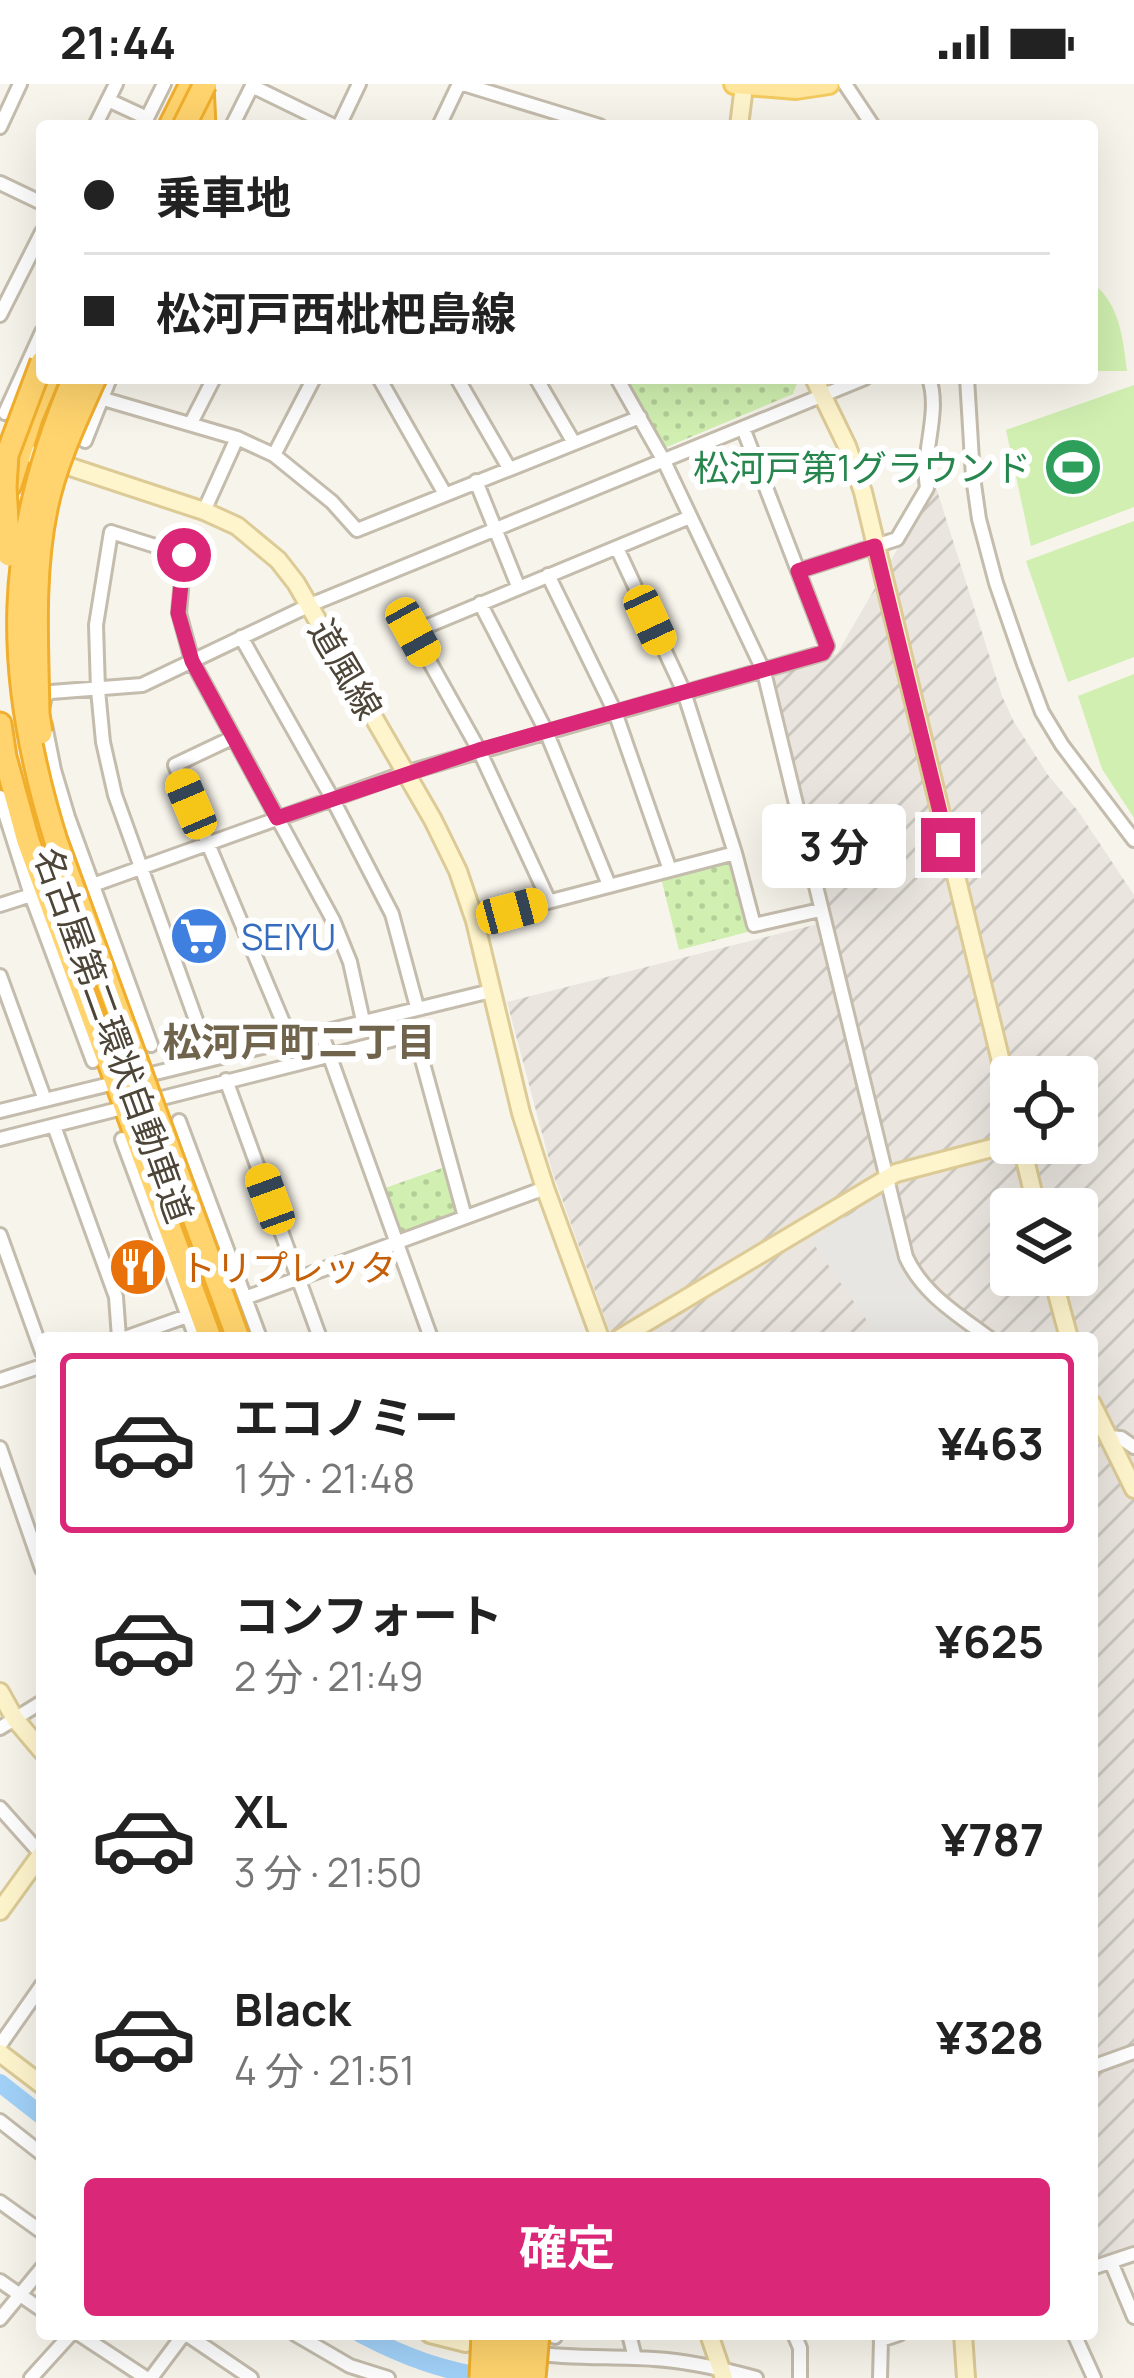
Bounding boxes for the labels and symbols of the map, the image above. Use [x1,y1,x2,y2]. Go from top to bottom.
sports icon: 松河戸第1グラウンド [1042,436,1104,498]
place label: 松河戸第1グラウンド [693,443,1031,492]
route start [157,528,211,582]
car [618,580,682,660]
car [380,592,446,672]
street label: 道風線 [298,610,394,728]
car [160,764,222,844]
callout: 3 分 [762,803,906,887]
route end [921,818,975,872]
street label: 名古屋第二環状自動車道 [23,841,205,1229]
car [473,884,551,938]
supermarket icon: SEIYU [168,905,230,967]
place label: SEIYU [241,912,336,961]
district label: 松河戸町二丁目 [162,1014,436,1068]
car [241,1159,299,1239]
restaurant icon: トリプレッタ [107,1236,169,1298]
place label: トリプレッタ [180,1243,396,1292]

